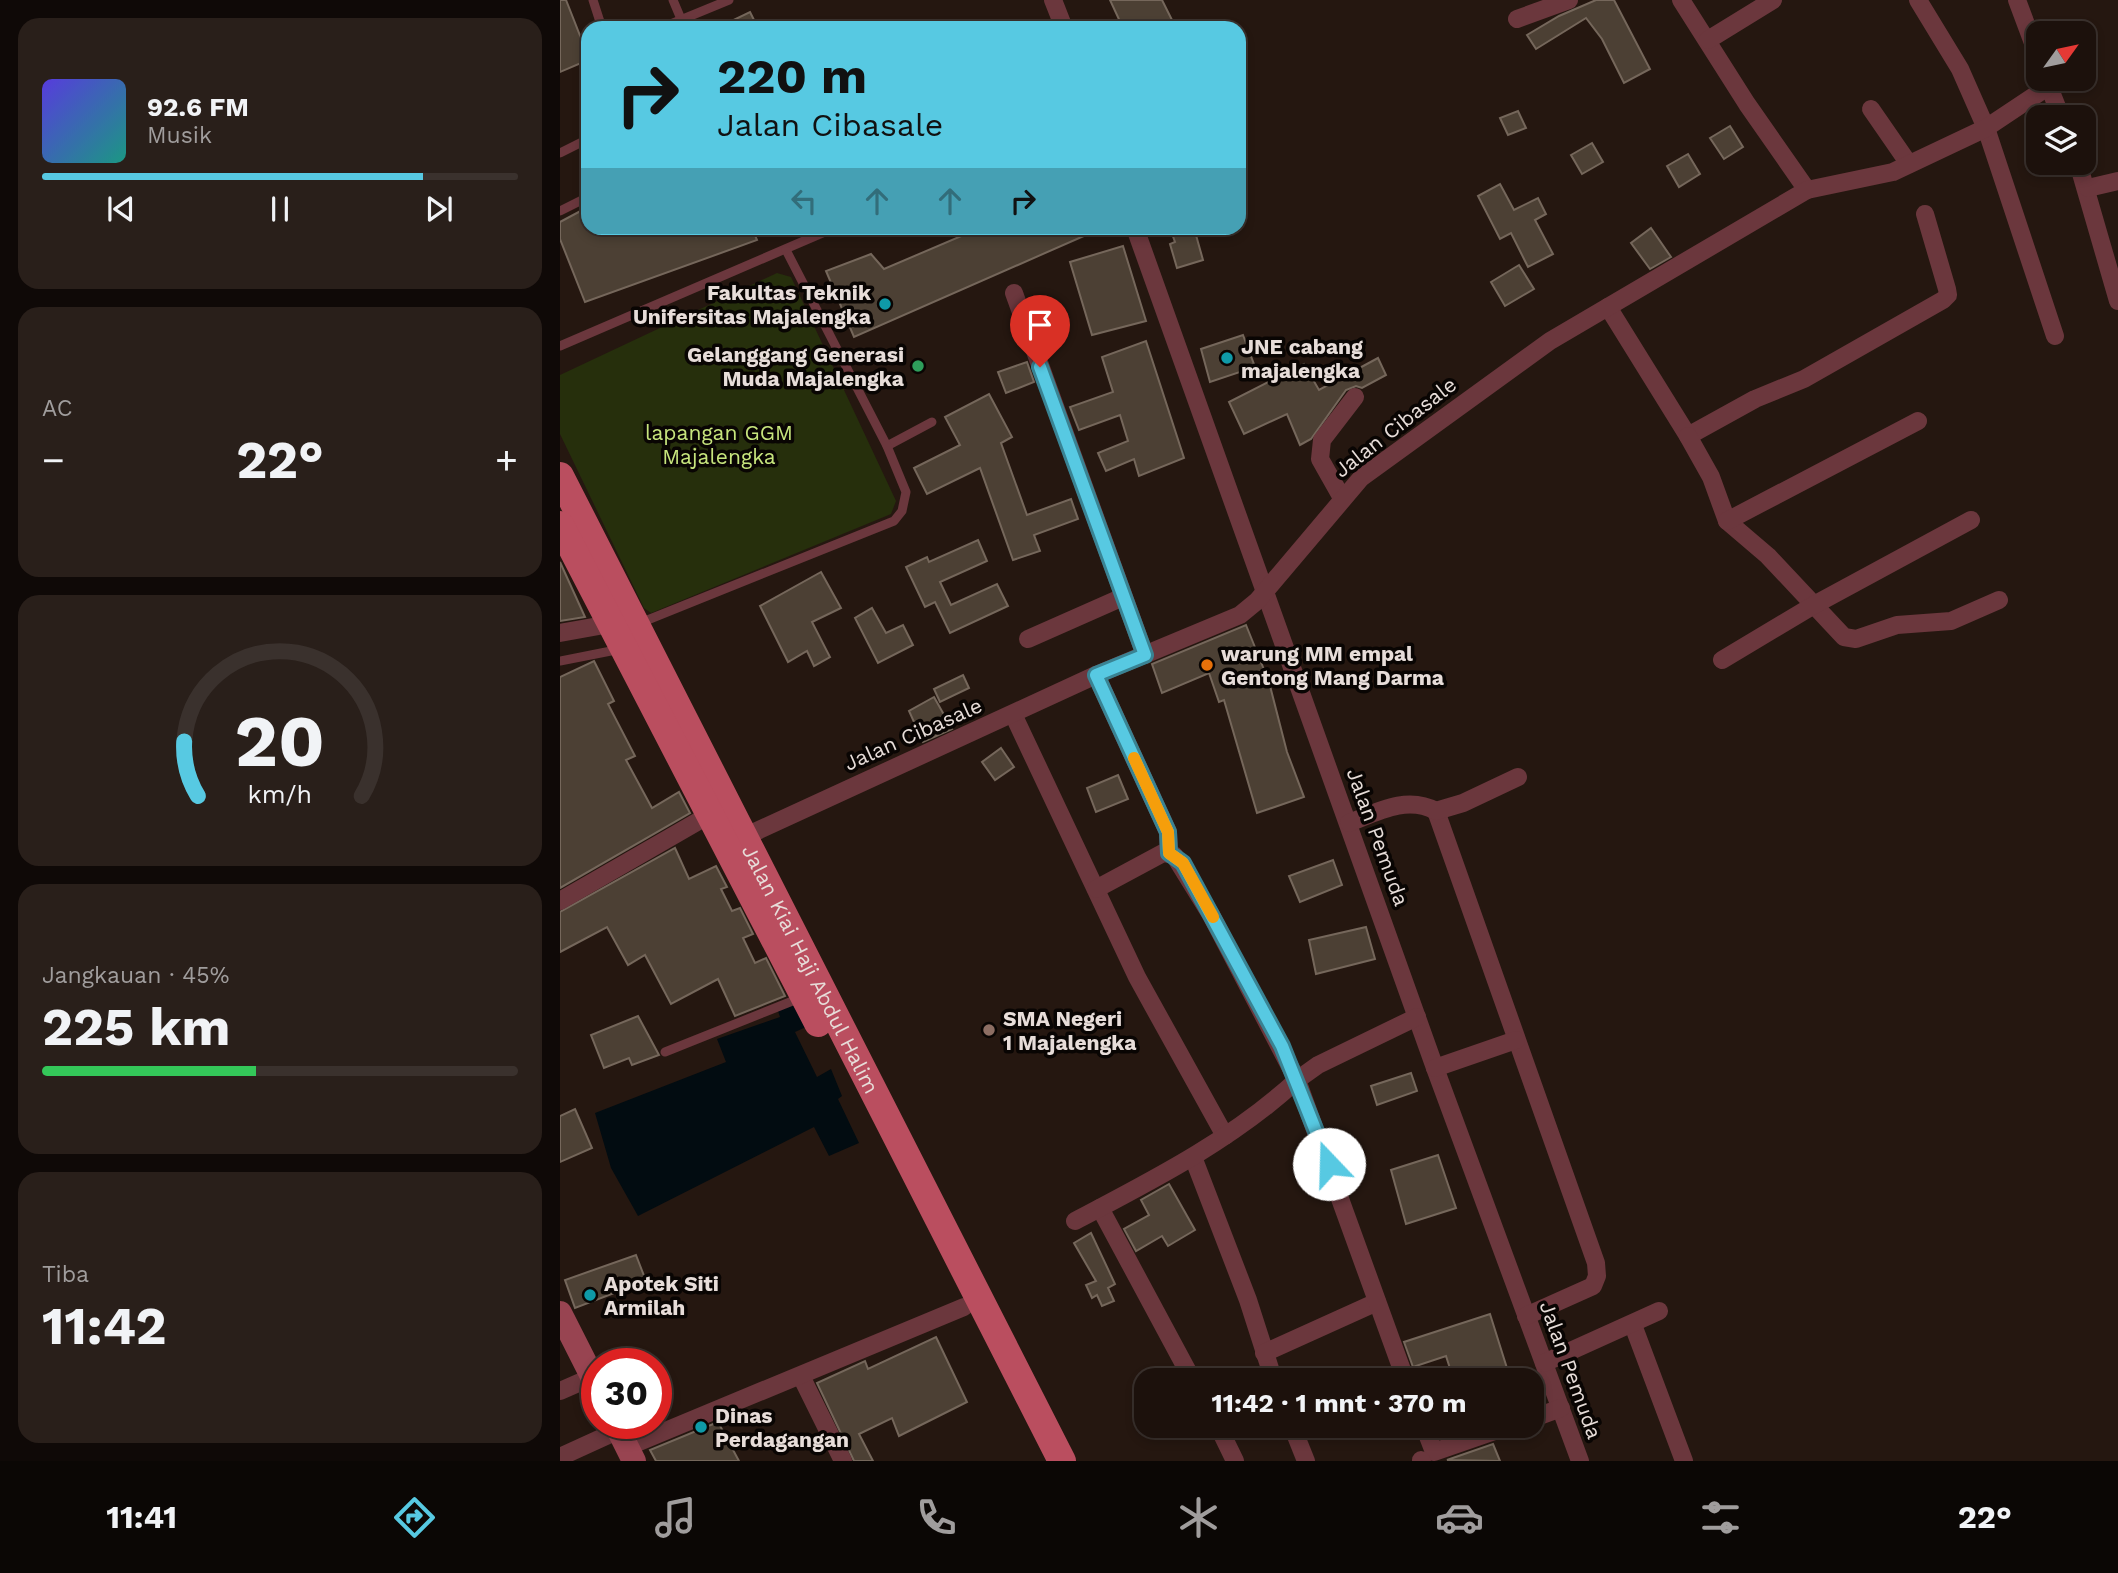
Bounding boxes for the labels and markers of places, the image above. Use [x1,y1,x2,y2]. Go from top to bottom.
place label: Fakultas Teknik Unifersitas Majalengka [633,280,872,329]
pin [1010,295,1070,367]
marker: Fakultas Teknik Unifersitas Majalengka [877,296,893,312]
place label: JNE cabang majalengka [1241,334,1363,383]
place label: Gelanggang Generasi Muda Majalengka [687,342,905,391]
marker: JNE cabang majalengka [1219,350,1235,366]
marker: Gelanggang Generasi Muda Majalengka [910,358,926,374]
place label: warung MM empal Gentong Mang Darma [1221,641,1445,690]
marker: warung MM empal Gentong Mang Darma [1199,657,1215,673]
place label: SMA Negeri 1 Majalengka [1003,1006,1137,1055]
marker: SMA Negeri 1 Majalengka [981,1022,997,1038]
place label: Apotek Siti Armilah [604,1271,719,1320]
marker: Apotek Siti Armilah [582,1287,598,1303]
place label: Dinas Perdagangan [715,1403,849,1452]
marker: Dinas Perdagangan [693,1419,709,1435]

